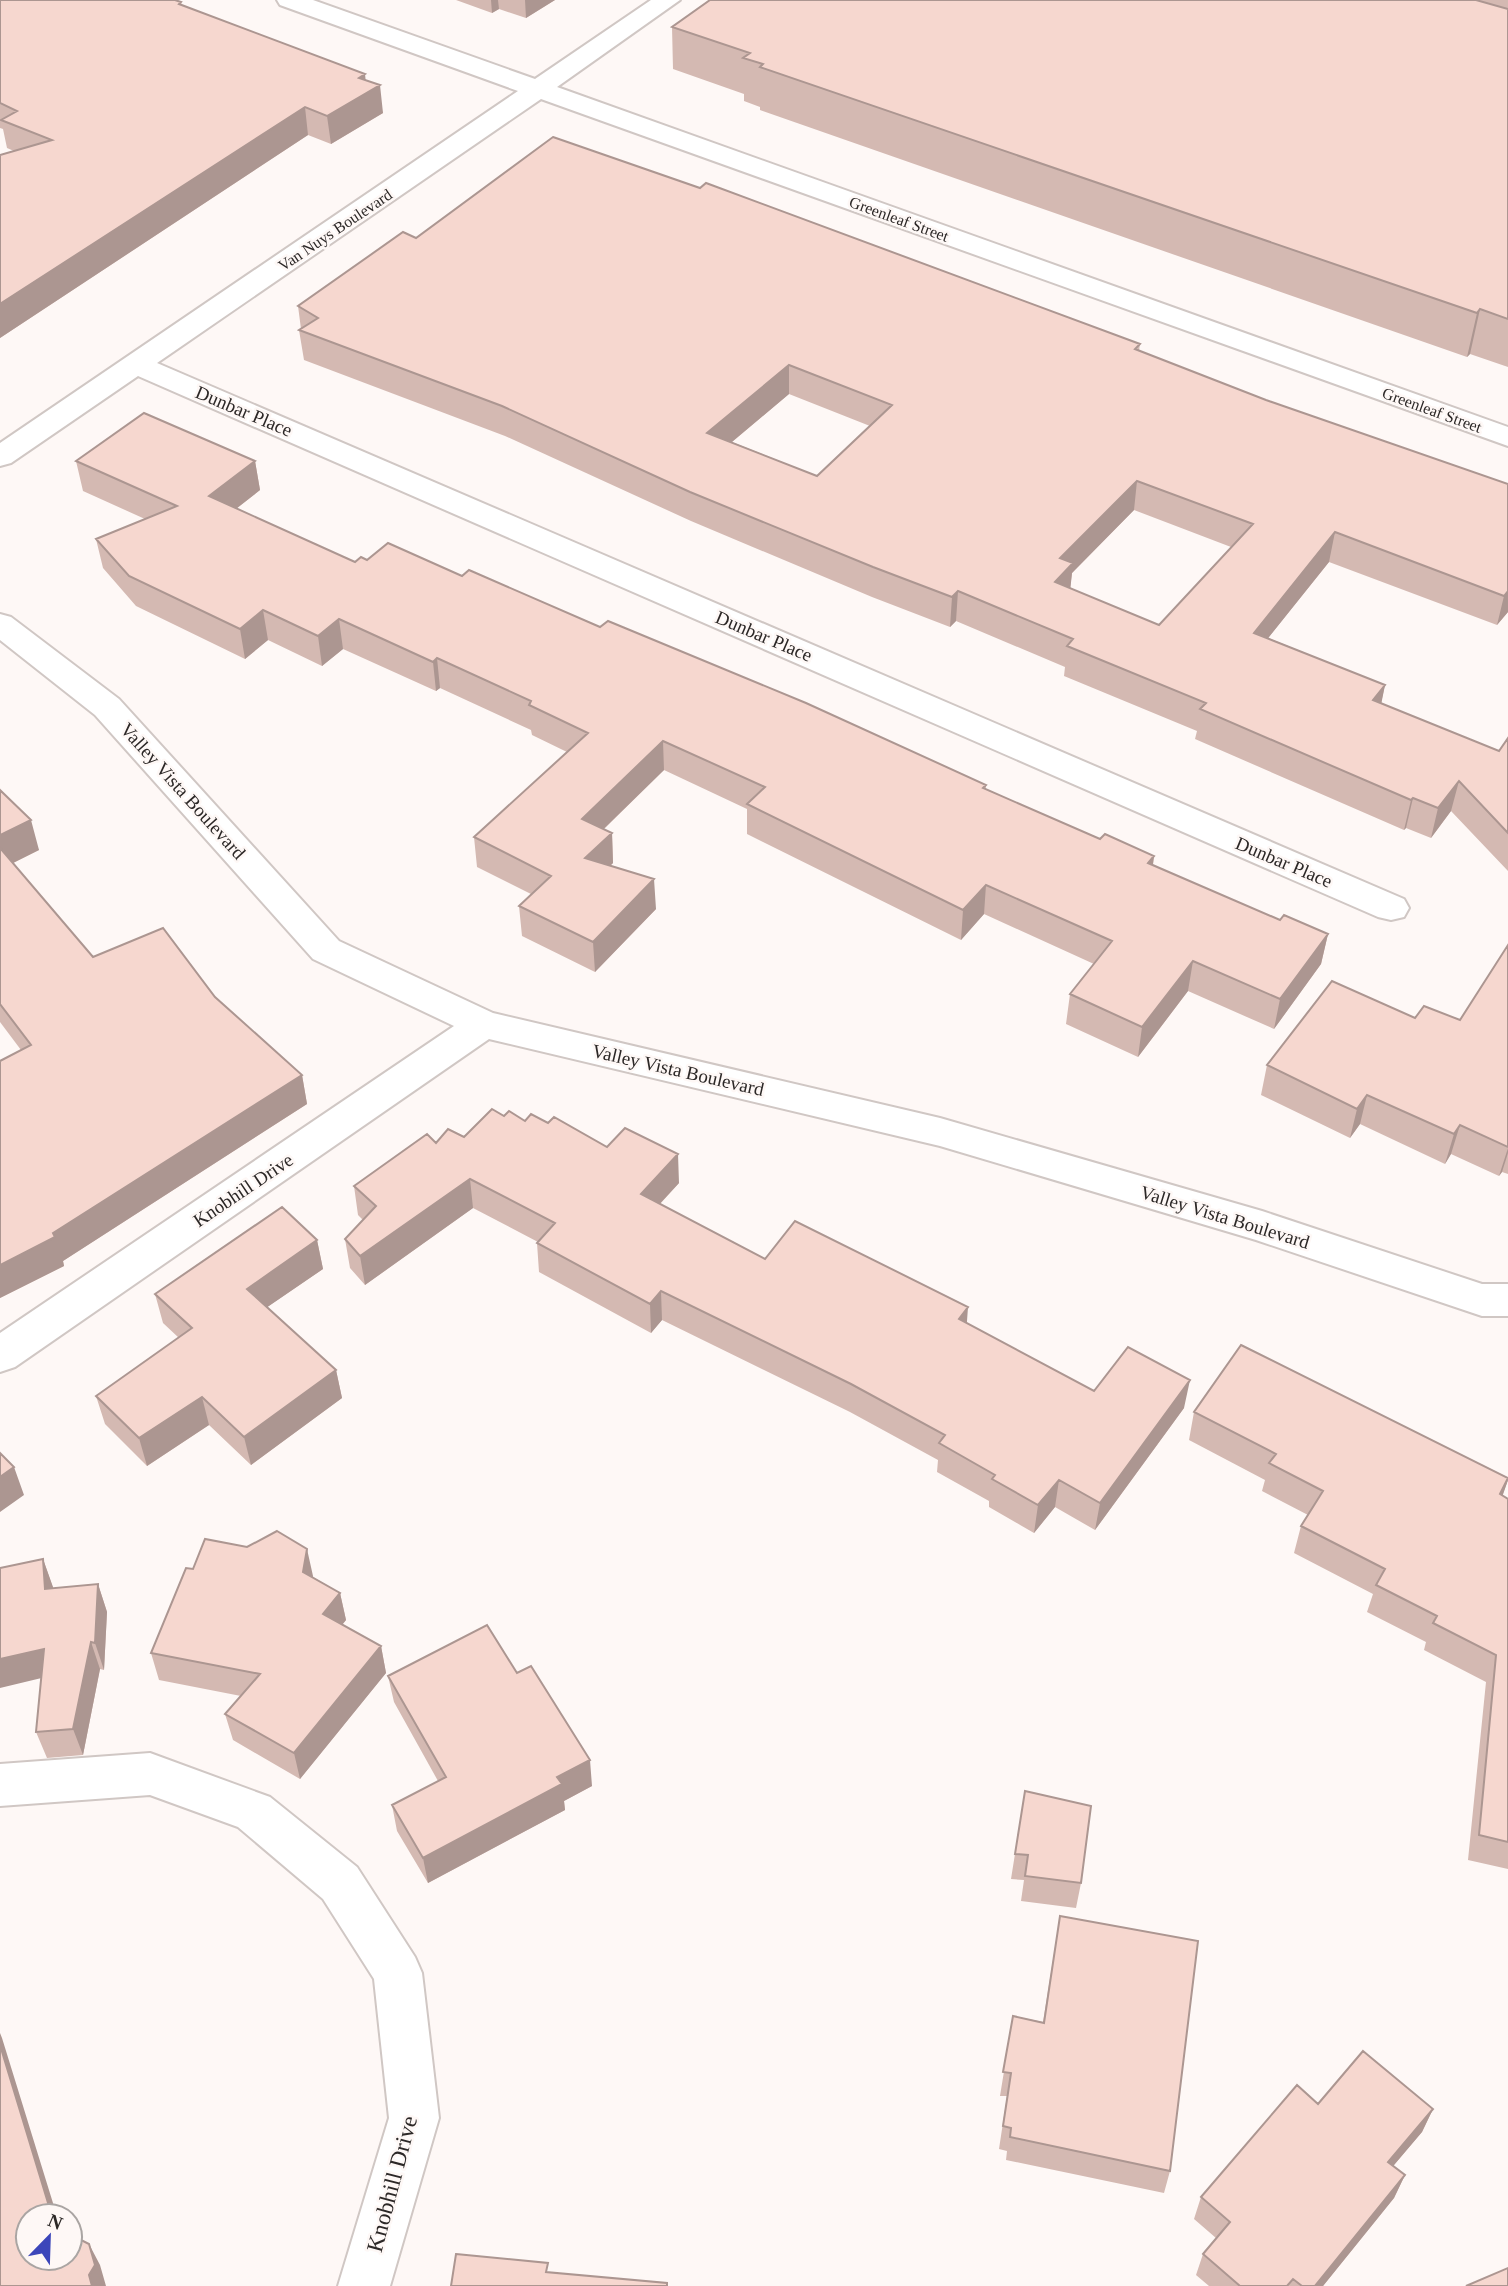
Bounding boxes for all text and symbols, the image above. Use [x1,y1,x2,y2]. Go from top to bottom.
street label: Van Nuys Boulevard [275,186,396,275]
street label: Greenleaf Street [847,193,951,245]
street label: Dunbar Place [193,381,295,441]
street label: Greenleaf Street [1380,384,1484,436]
street label: Dunbar Place [713,606,815,666]
street label: Valley Vista Boulevard [116,719,250,864]
street label: Dunbar Place [1233,832,1335,892]
street label: Valley Vista Boulevard [590,1040,766,1100]
street label: Knobhill Drive [189,1149,297,1231]
street label: Valley Vista Boulevard [1138,1181,1313,1253]
street label: Knobhill Drive [362,2113,422,2255]
north arrow [14,2202,84,2272]
text: N [45,2209,66,2234]

